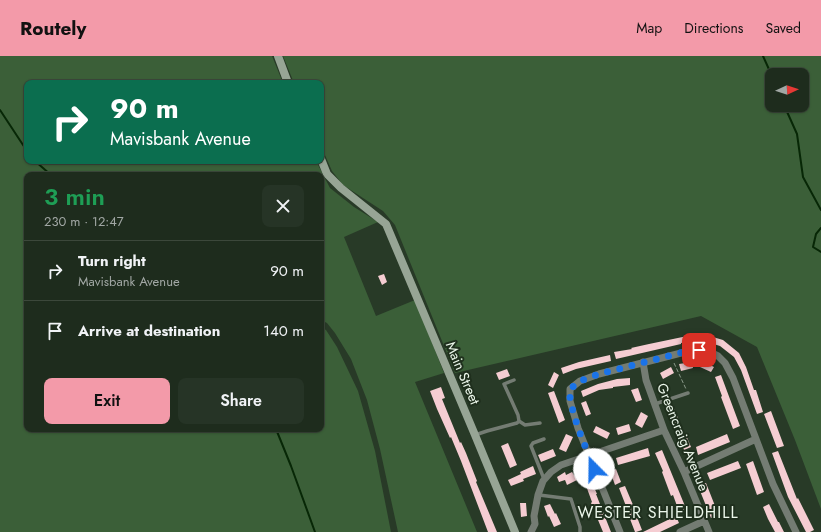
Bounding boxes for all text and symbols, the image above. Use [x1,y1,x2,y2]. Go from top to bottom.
text: Routely [20,15,86,42]
text: Map [636,18,662,38]
text: Directions [684,18,744,38]
text: Saved [766,18,801,38]
north arrow [765,68,809,112]
map controls [765,68,809,112]
text: 90 m [110,88,179,129]
icon: right [44,96,96,148]
text: Mavisbank Avenue [110,126,251,152]
text: 3 min [44,179,105,214]
button: close [262,185,304,227]
text: 230 m · 12:47 [44,212,124,231]
text: Turn right [78,250,146,272]
icon: right [44,260,66,282]
text: 90 m [270,260,304,282]
text: Mavisbank Avenue [78,272,180,291]
icon: arrive [44,320,66,342]
text: Arrive at destination [78,320,220,342]
text: 140 m [263,320,304,342]
pin [682,333,716,367]
street label: Main Street [441,338,485,408]
icon: arrive [688,339,710,361]
button: Exit [44,378,170,424]
button: Share [178,378,304,424]
street label: Greencraig Avenue [652,380,714,494]
position arrow [573,448,615,490]
district label: WESTER SHIELDHILL [577,501,739,524]

